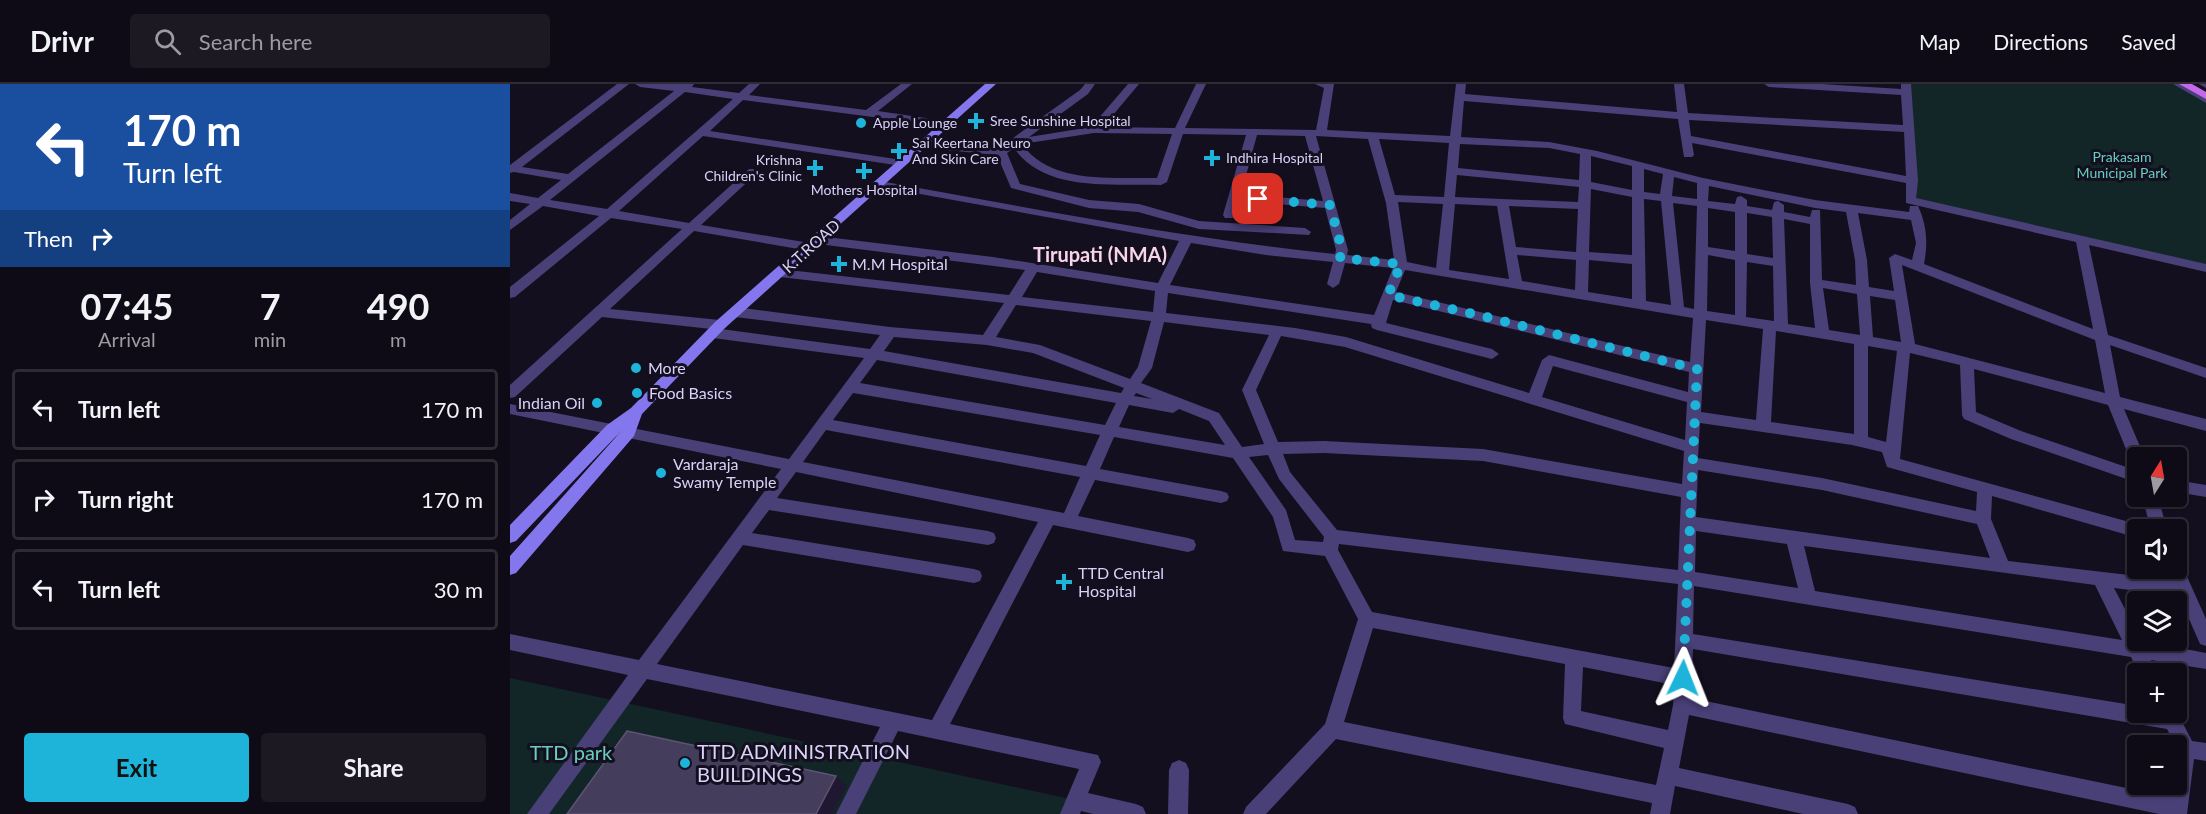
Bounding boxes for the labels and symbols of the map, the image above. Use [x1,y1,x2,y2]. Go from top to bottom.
marker: Sree Sunshine Hospital [967,112,985,130]
place label: Sree Sunshine Hospital [990,112,1131,129]
place label: Apple Lounge [873,114,957,131]
marker: Apple Lounge [854,116,868,130]
place label: Sai Keertana Neuro And Skin Care [912,134,1031,167]
marker: Sai Keertana Neuro And Skin Care [890,142,908,160]
park label: Prakasam Municipal Park [2077,148,2168,181]
marker: Indhira Hospital [1203,149,1221,167]
place label: Indhira Hospital [1226,149,1323,166]
place label: Krishna Children's Clinic [704,151,802,184]
marker: Krishna Children's Clinic [806,159,824,177]
marker: Mothers Hospital [855,162,873,180]
pin [1232,173,1283,224]
place label: Mothers Hospital [811,181,917,198]
street label: K.T.ROAD [778,215,843,276]
district label: Tirupati (NMA) [1033,242,1167,266]
place label: M.M Hospital [852,254,948,273]
marker: M.M Hospital [830,255,848,273]
place label: More [648,358,686,377]
marker: More [629,361,643,375]
place label: Food Basics [649,383,732,402]
marker: Food Basics [630,386,644,400]
place label: Indian Oil [518,393,585,412]
marker: Indian Oil [590,396,604,410]
north arrow [2127,447,2187,507]
place label: Vardaraja Swamy Temple [673,454,777,491]
marker: Vardaraja Swamy Temple [654,466,668,480]
place label: TTD Central Hospital [1078,563,1164,600]
marker: TTD Central Hospital [1055,573,1073,591]
position arrow [1651,646,1715,710]
place label: TTD ADMINISTRATION BUILDINGS [697,739,910,786]
park label: TTD park [530,740,613,764]
marker: TTD ADMINISTRATION BUILDINGS [678,756,692,770]

